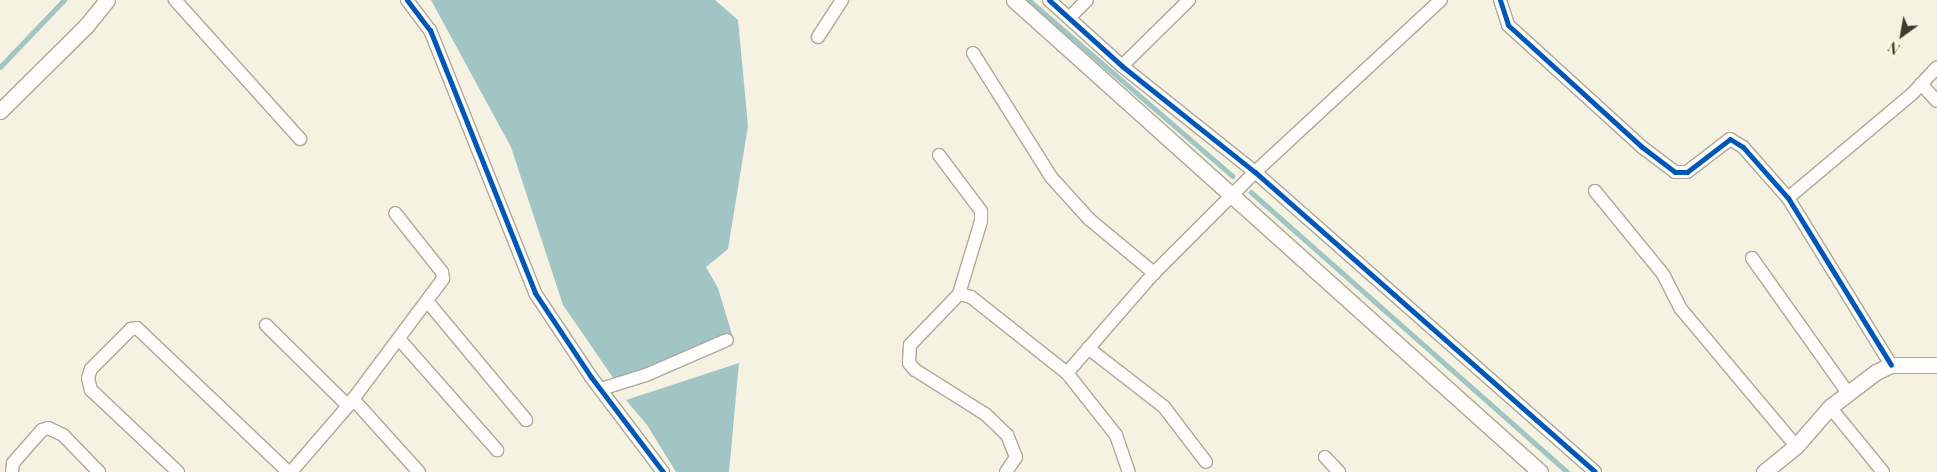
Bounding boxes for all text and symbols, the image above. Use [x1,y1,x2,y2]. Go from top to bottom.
north arrow [1877,10,1927,60]
text: N [1884,37,1903,59]

